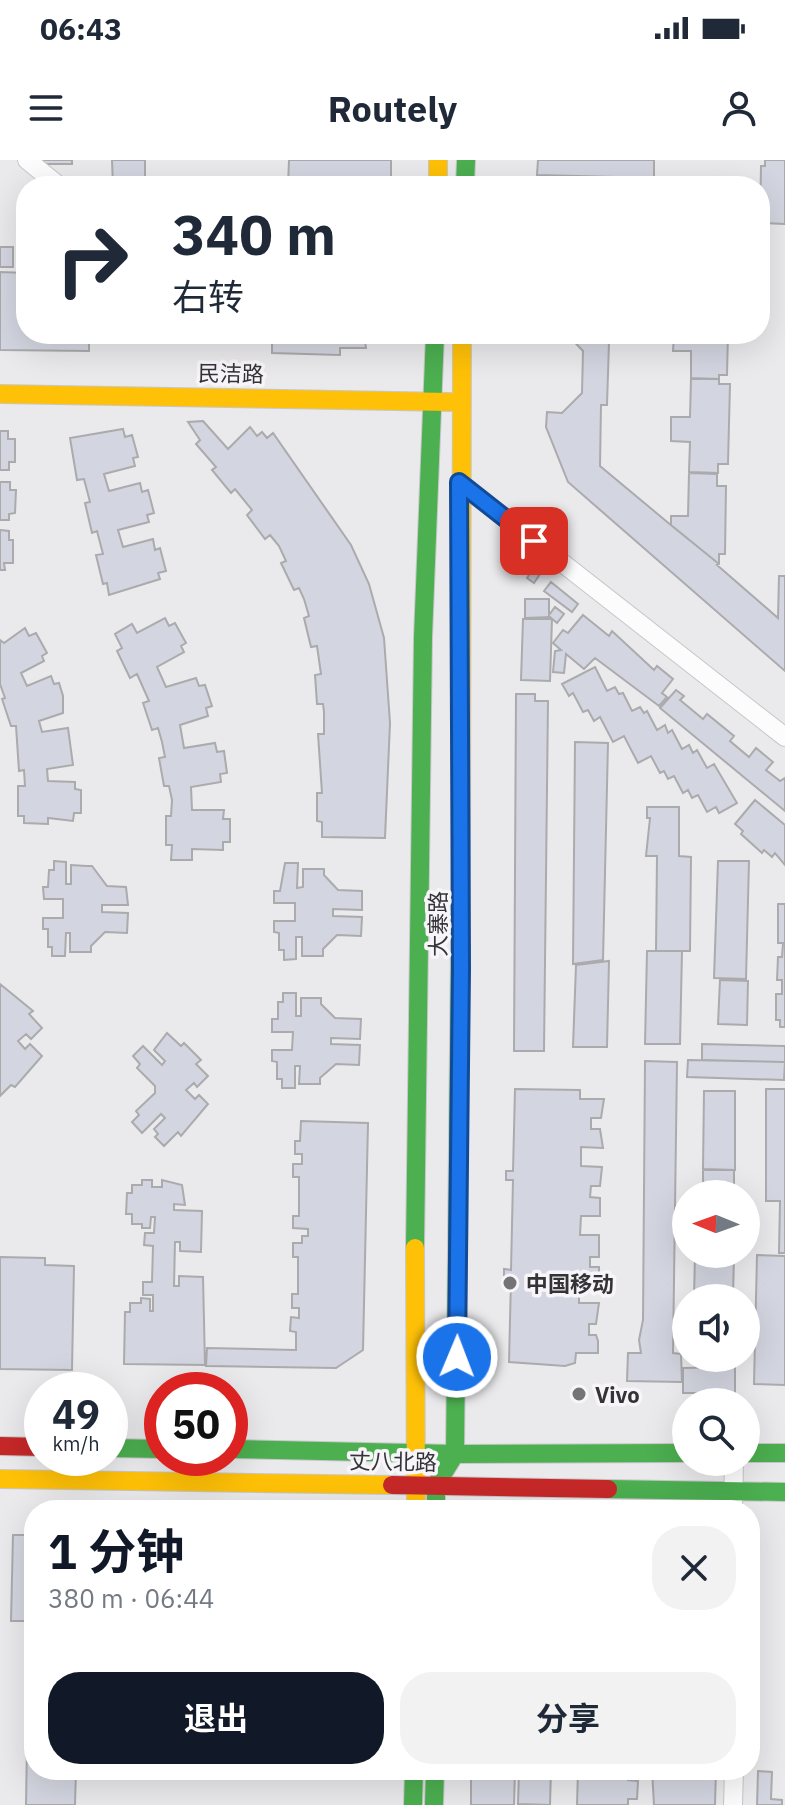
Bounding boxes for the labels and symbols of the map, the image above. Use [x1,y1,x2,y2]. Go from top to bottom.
street label: 民洁路 [198,358,264,388]
pin [500,507,568,575]
street label: 大寨路 [423,891,452,957]
north arrow [672,1180,760,1268]
place label: 中国移动 [526,1269,614,1298]
marker: 中国移动 [501,1274,519,1292]
position arrow [415,1315,499,1399]
speed limit sign: 50 [144,1372,248,1476]
place label: Vivo [595,1380,640,1409]
marker: Vivo [570,1385,588,1403]
street label: 丈八北路 [349,1446,437,1476]

